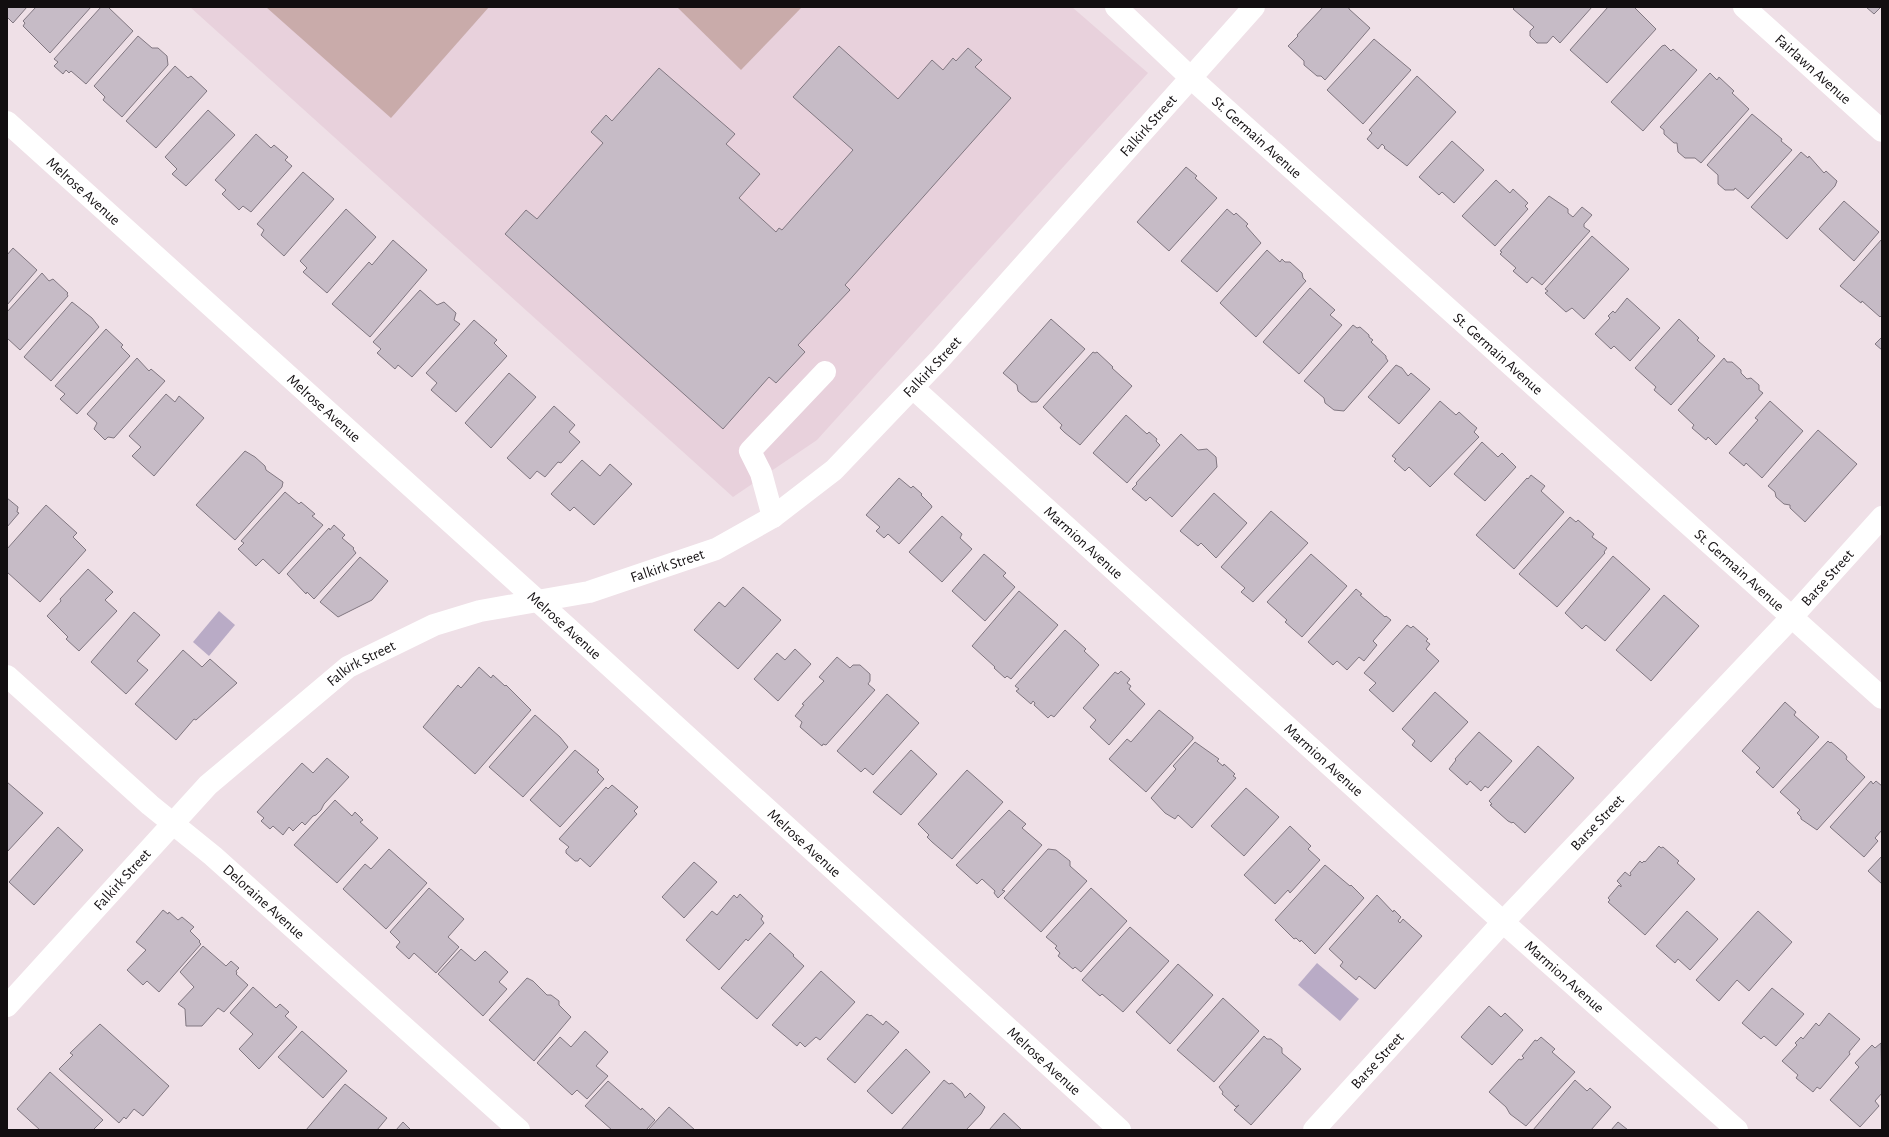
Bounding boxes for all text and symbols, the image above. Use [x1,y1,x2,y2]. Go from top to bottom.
street label: Fairlawn Avenue [1772,32,1854,107]
street label: Falkirk Street [1117,92,1180,160]
street label: St. Germain Avenue [1209,94,1304,181]
street label: Melrose Avenue [44,155,123,228]
street label: St. Germain Avenue [1450,310,1546,398]
street label: Falkirk Street [901,334,964,400]
street label: Melrose Avenue [284,372,363,445]
street label: Marmion Avenue [1041,504,1125,582]
street label: St. Germain Avenue [1691,527,1787,614]
street label: Falkirk Street [629,546,706,585]
street label: Barse Street [1799,547,1857,609]
street label: Melrose Avenue [525,589,604,662]
street label: Falkirk Street [324,638,398,689]
street label: Marmion Avenue [1281,721,1366,799]
street label: Barse Street [1568,792,1627,854]
street label: Melrose Avenue [765,806,844,880]
street label: Falkirk Street [91,846,154,913]
street label: Deloraine Avenue [220,862,307,942]
street label: Marmion Avenue [1522,938,1607,1016]
street label: Melrose Avenue [1004,1024,1083,1098]
street label: Barse Street [1348,1030,1407,1092]

